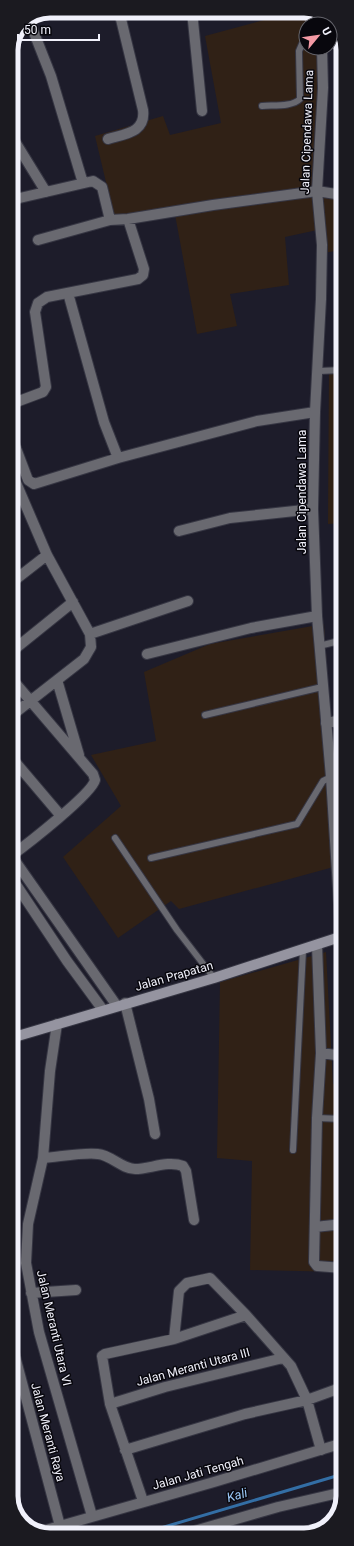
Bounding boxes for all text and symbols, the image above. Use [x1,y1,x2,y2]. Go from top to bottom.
scale bar [18,16,99,42]
north arrow [298,16,338,56]
text: 50 m [24,23,51,37]
text: U [319,25,334,38]
street label: Jalan Cipendawa Lama [298,70,316,194]
street label: Jalan Cipendawa Lama [295,430,309,554]
street label: Jalan Prapatan [133,958,215,994]
street label: Jalan Meranti Utara VI [34,1269,74,1387]
street label: Jalan Meranti Utara III [135,1345,251,1389]
street label: Jalan Meranti Raya [28,1381,68,1483]
street label: Jalan Jati Tengah [151,1453,245,1493]
water label: Kali [225,1485,250,1505]

